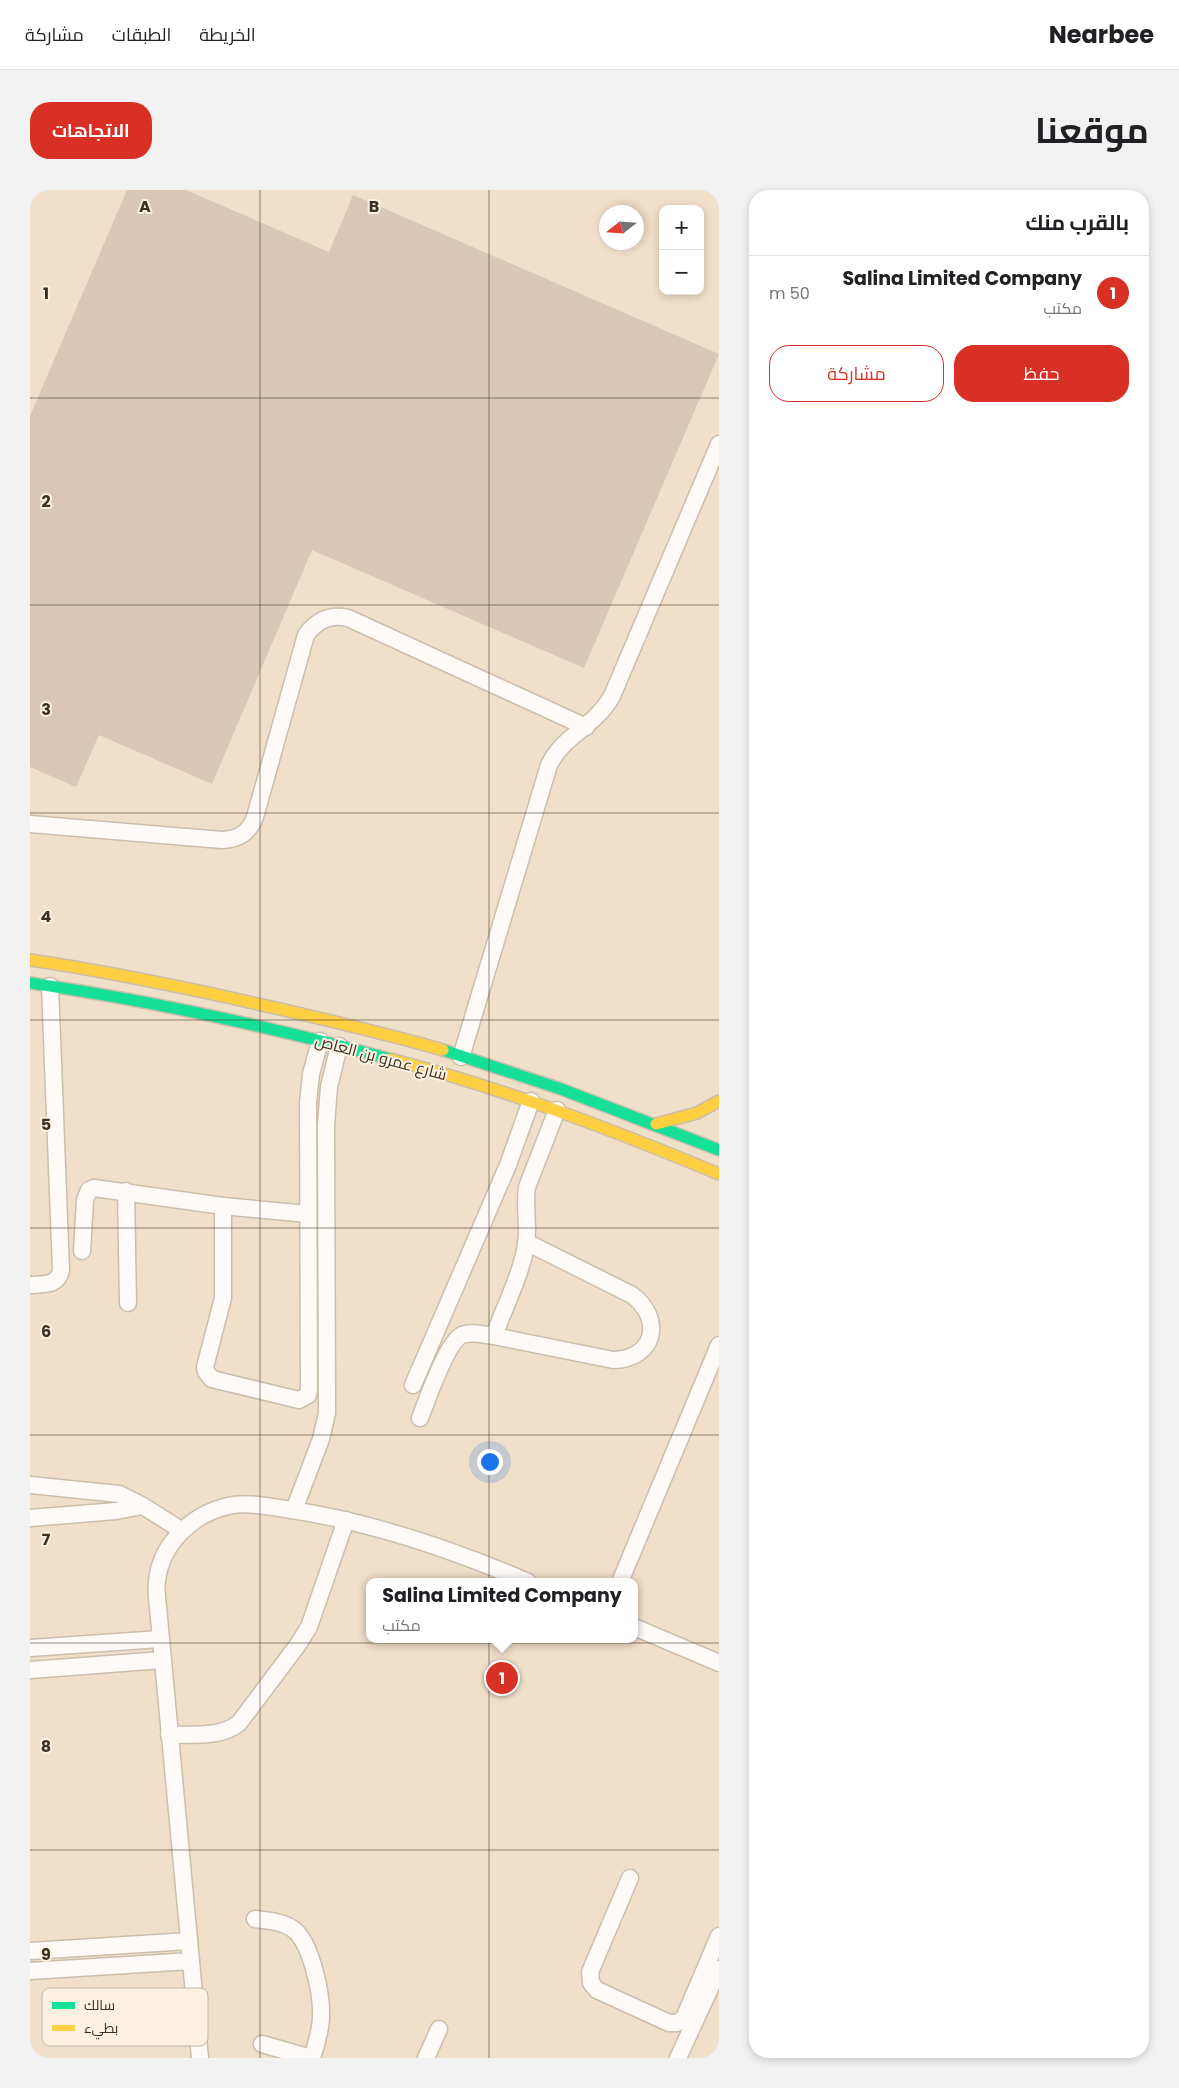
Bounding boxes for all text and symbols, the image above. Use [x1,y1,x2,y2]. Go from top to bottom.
text: Nearbee [1049,18,1154,51]
text: مشاركة [25,22,84,47]
text: الطبقات [112,22,171,47]
text: الخريطة [199,22,256,47]
button: الاتجاهات [30,102,152,159]
text: موقعنا [1035,106,1149,155]
text: A [139,195,151,218]
text: B [369,195,379,218]
north arrow [599,205,644,250]
map controls [659,205,704,295]
button: + [659,205,704,250]
text: بالقرب منك [1025,208,1129,237]
button: − [659,250,704,295]
text: Salina Limited Company [842,265,1082,292]
text: 1 [43,282,49,305]
text: 50 m [769,282,810,305]
text: 1 [1110,282,1116,305]
text: مكتب [1043,297,1082,320]
button: مشاركة [769,345,944,402]
button: حفظ [954,345,1129,402]
text: 2 [41,490,51,513]
text: 3 [41,698,51,721]
text: 4 [41,905,52,928]
street label: شارع عمرو بن العاص [312,1029,449,1086]
text: 5 [41,1113,51,1136]
text: 6 [41,1320,51,1343]
your location [477,1449,503,1475]
text: 7 [42,1528,51,1551]
popup [366,1578,638,1643]
text: Salina Limited Company [382,1582,622,1609]
text: مكتب [382,1614,421,1637]
pin: 1 [486,1659,518,1697]
text: 8 [41,1735,51,1758]
text: 9 [41,1943,51,1966]
legend [42,1988,208,2046]
text: سالك [84,1995,115,2015]
text: بطيء [84,2018,118,2040]

